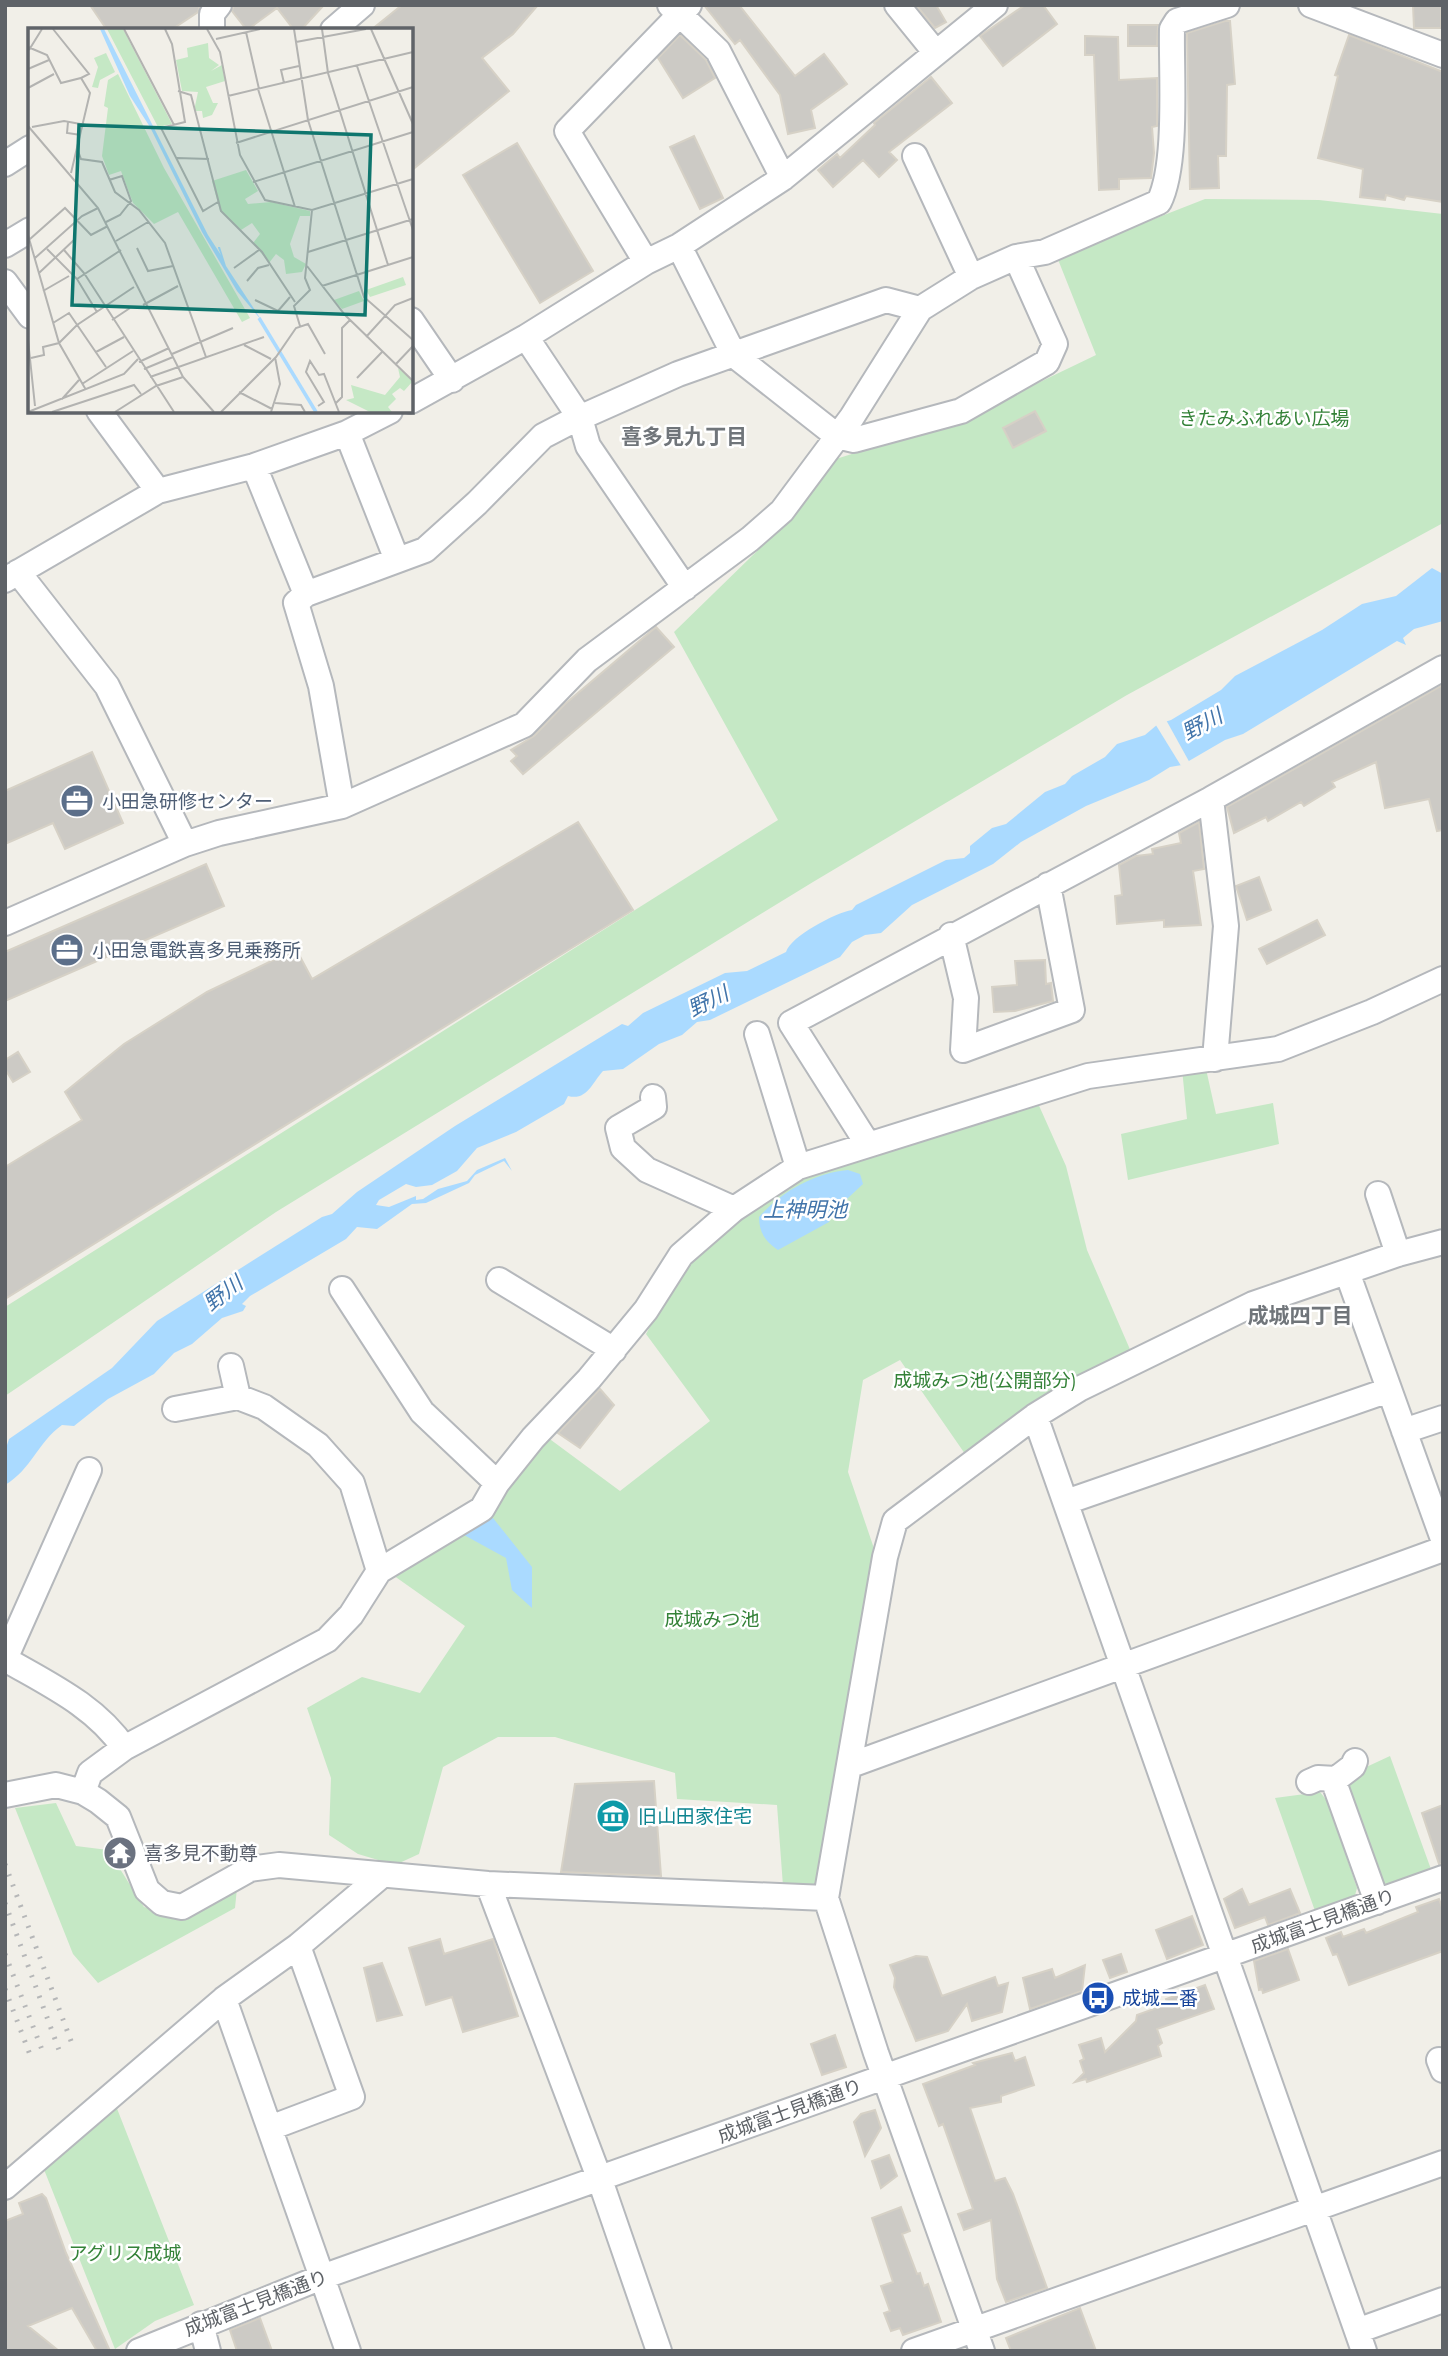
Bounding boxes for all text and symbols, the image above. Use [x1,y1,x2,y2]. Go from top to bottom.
inset map [28,28,413,413]
park label: きたみふれあい広場 [1178,407,1350,430]
district label: 喜多見九丁目 [621,424,747,449]
water label: 野川 [1178,702,1228,745]
office icon: 小田急研修センター [58,782,96,820]
place label: 小田急研修センター [102,790,273,813]
office icon: 小田急電鉄喜多見乗務所 [48,931,86,969]
place label: 小田急電鉄喜多見乗務所 [92,939,301,962]
water label: 野川 [684,980,734,1021]
water label: 上神明池 [763,1197,849,1222]
water label: 野川 [199,1269,249,1316]
district label: 成城四丁目 [1248,1303,1353,1328]
park label: 成城みつ池(公開部分) [893,1369,1077,1392]
park label: 成城みつ池 [664,1608,760,1631]
museum icon: 旧山田家住宅 [594,1797,632,1835]
place label: 旧山田家住宅 [638,1805,752,1828]
temple icon: 喜多見不動尊 [101,1834,139,1872]
place label: 喜多見不動尊 [144,1842,258,1865]
street label: 成城富士見橋通り [1248,1884,1398,1958]
bus stop icon: 成城二番 [1079,1979,1117,2017]
place label: 成城二番 [1122,1987,1198,2010]
street label: 成城富士見橋通り [715,2074,865,2148]
park label: アグリス成城 [68,2242,182,2265]
street label: 成城富士見橋通り [181,2265,331,2341]

